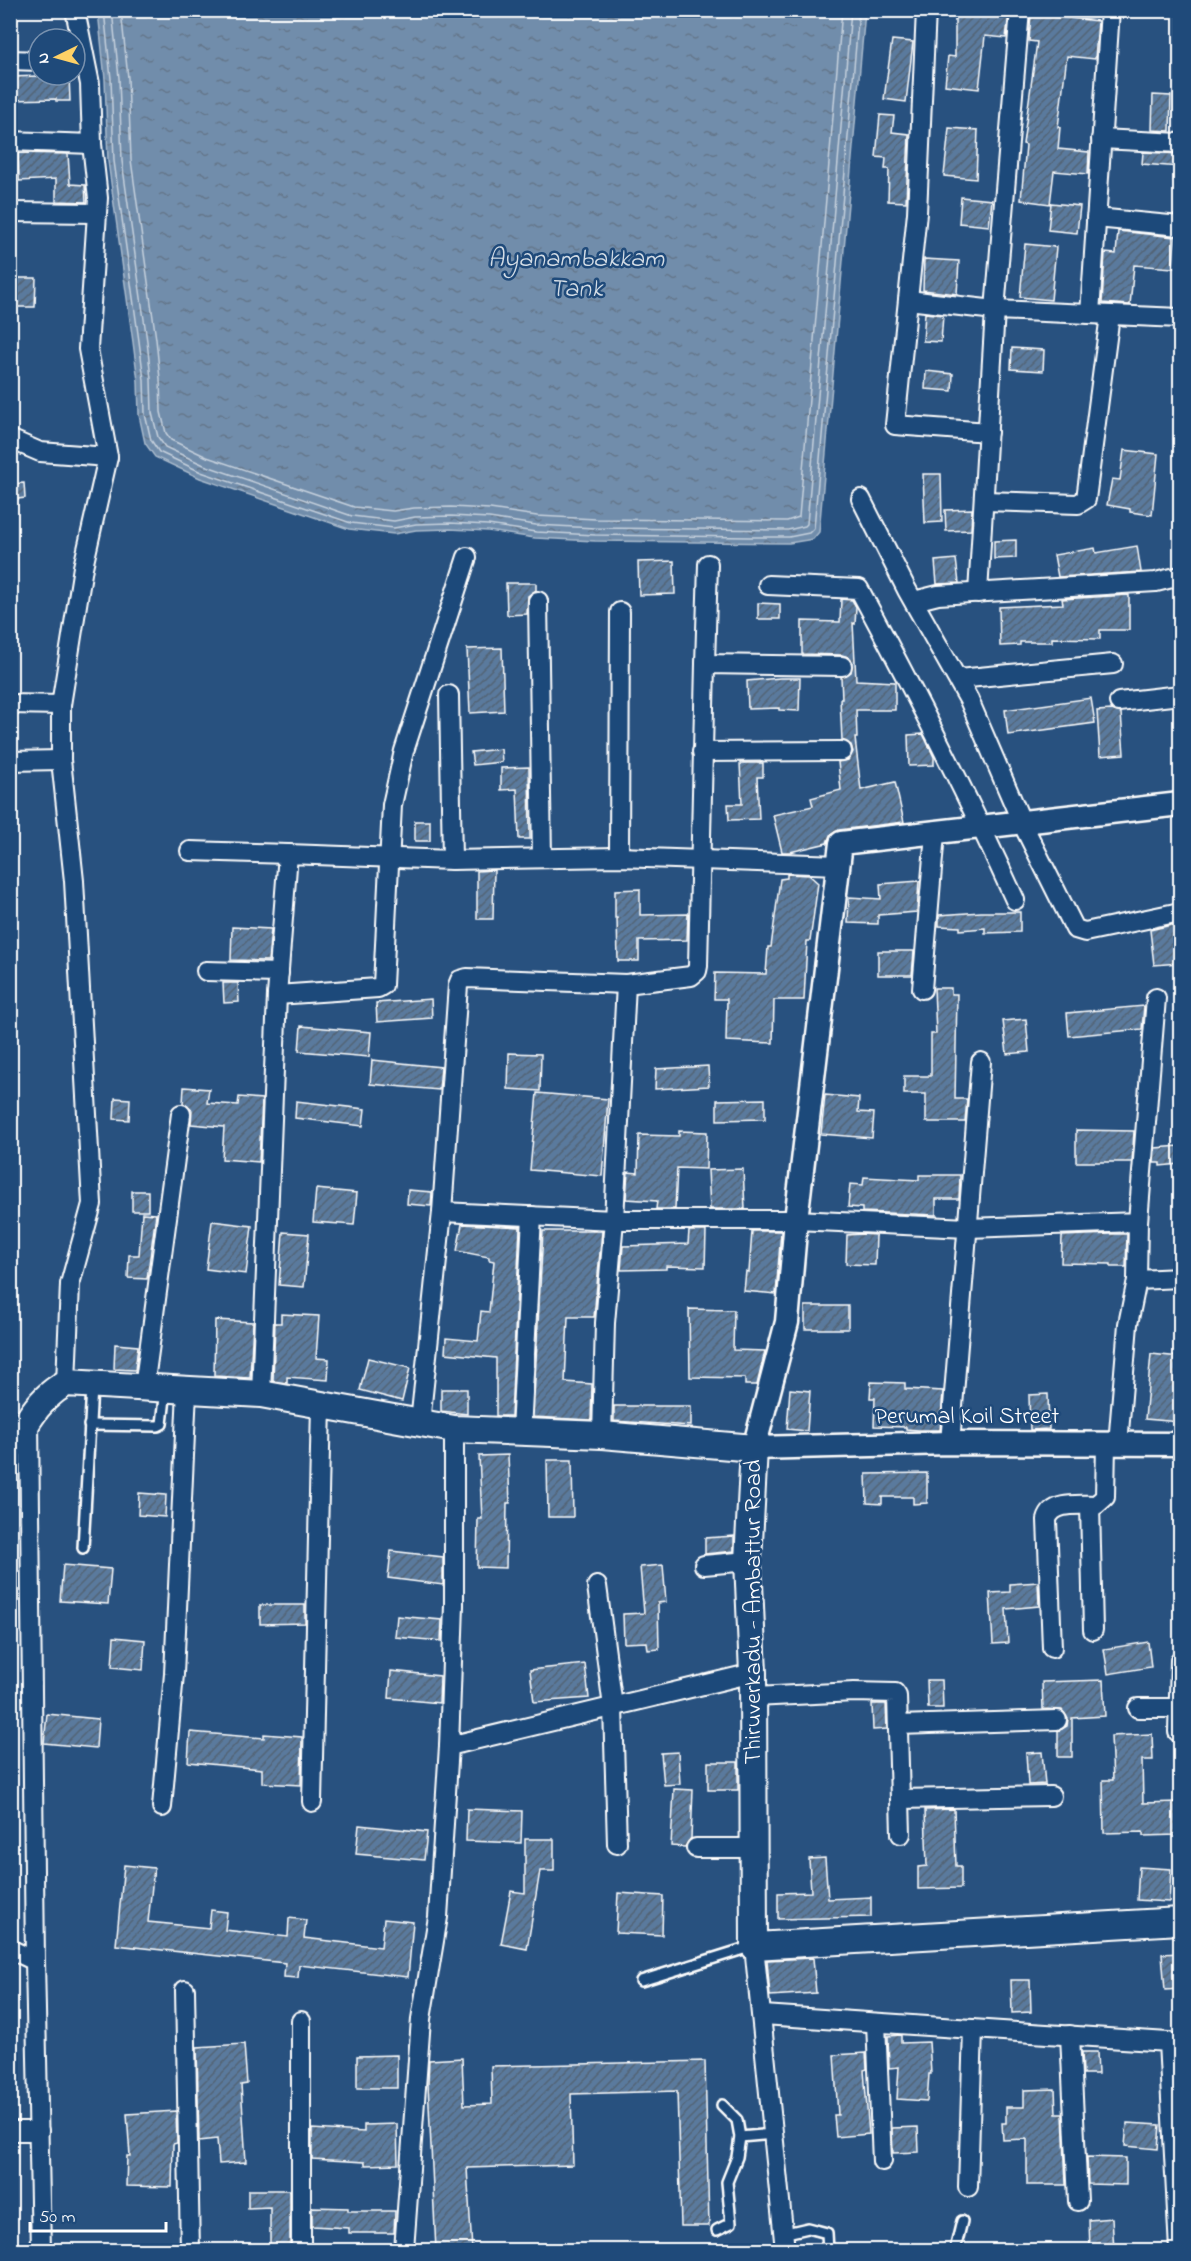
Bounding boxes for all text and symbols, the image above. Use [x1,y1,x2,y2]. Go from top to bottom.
north arrow [27,27,87,87]
text: N [32,52,56,65]
water label: Ayanambakkam Tank [488,241,665,309]
street label: Perumal Koil Street [875,1400,1059,1435]
street label: Thiruverkadu - Ambattur Road [737,1459,772,1764]
scale bar [30,2195,166,2233]
text: 50 m [39,2205,76,2231]

